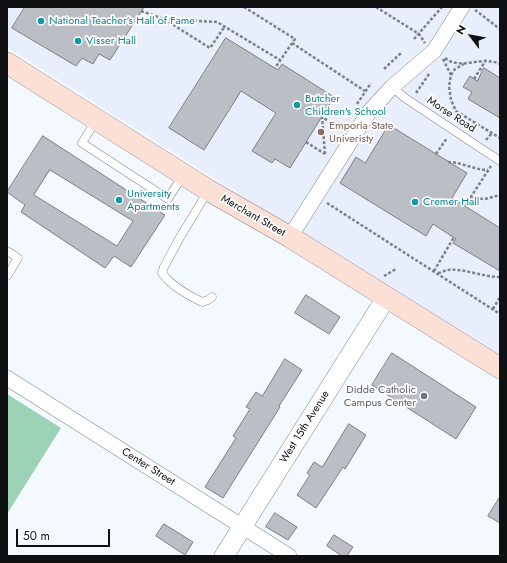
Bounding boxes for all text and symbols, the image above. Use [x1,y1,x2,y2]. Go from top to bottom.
place label: National Teacher’s Hall of Fame [49,14,195,28]
marker: National Teacher’s Hall of Fame [36,16,46,26]
north arrow [451,16,491,56]
text: N [452,22,470,38]
place label: Visser Hall [86,34,136,48]
marker: Visser Hall [73,36,83,46]
place label: Butcher Children's School [305,92,386,118]
street label: Morse Road [424,94,478,136]
marker: Butcher Children's School [292,100,302,110]
place label: Emporia State Univeristy [329,119,393,145]
marker: Emporia State Univeristy [316,127,326,137]
place label: University Apartments [127,187,179,213]
street label: Merchant Street [218,192,288,240]
marker: University Apartments [114,195,124,205]
place label: Cremer Hall [423,195,479,209]
marker: Cremer Hall [410,197,420,207]
place label: Didde Catholic Campus Center [344,383,416,409]
street label: West 15th Avenue [277,388,333,466]
marker: Didde Catholic Campus Center [419,391,429,401]
street label: Center Street [119,445,177,489]
scale bar [18,521,112,547]
text: 50 m [23,527,50,545]

